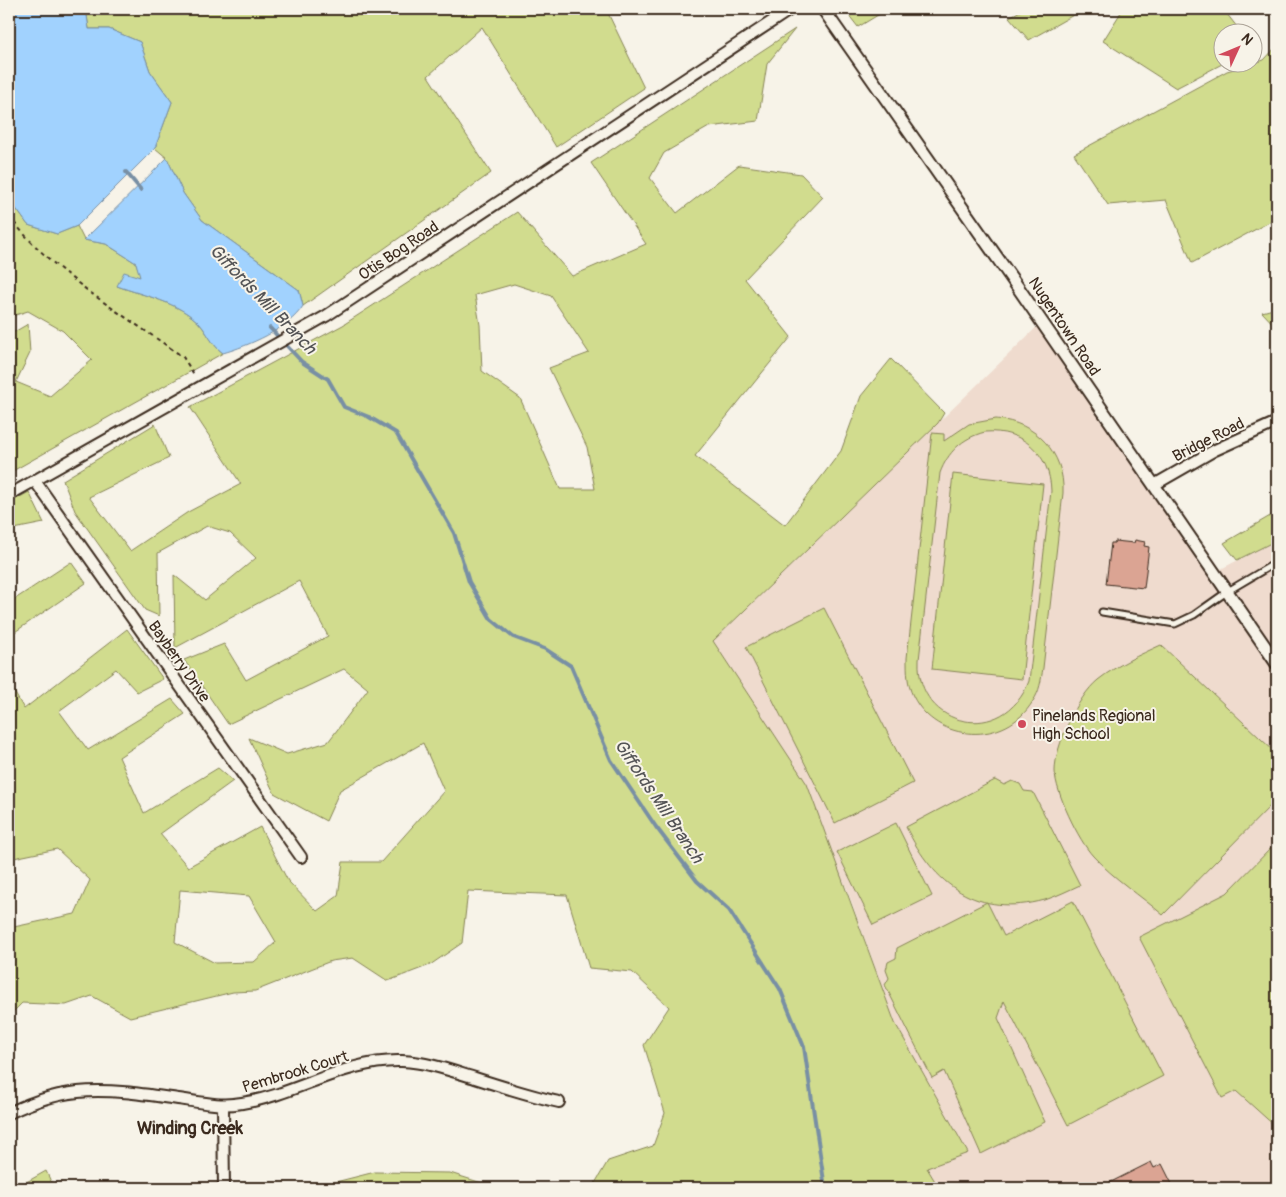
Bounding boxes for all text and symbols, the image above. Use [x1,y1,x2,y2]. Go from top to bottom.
north arrow [1214,22,1264,72]
text: N [1238,30,1256,49]
street label: Otis Bog Road [355,217,442,285]
water label: Giffords Mill Branch [204,239,322,360]
street label: Nugentown Road [1024,273,1105,380]
street label: Bridge Road [1169,413,1248,466]
street label: Bayberry Drive [144,617,215,706]
place label: Pinelands Regional High School [1032,706,1156,744]
marker: Pinelands Regional High School [1016,718,1028,730]
water label: Giffords Mill Branch [609,735,709,869]
street label: Pembrook Court [240,1046,351,1098]
district label: Winding Creek [137,1117,243,1140]

